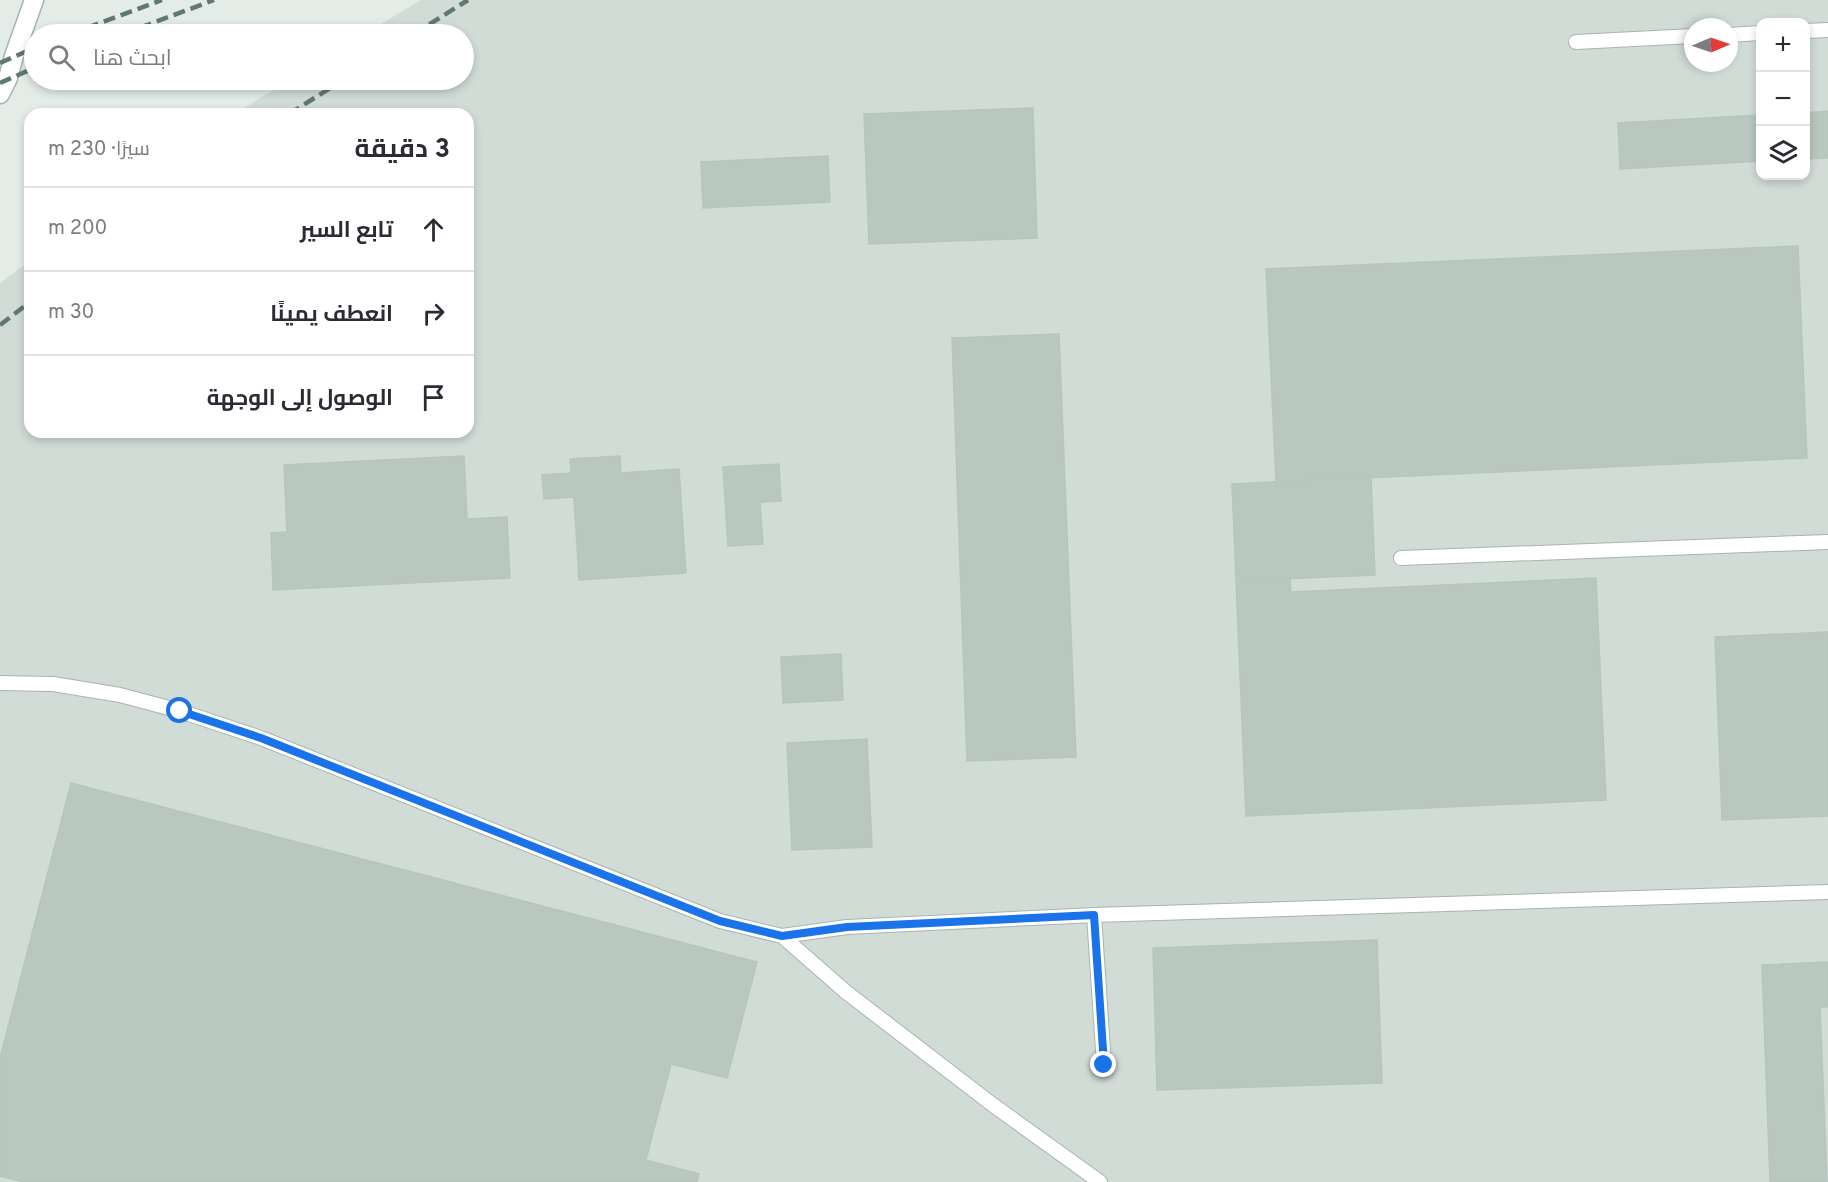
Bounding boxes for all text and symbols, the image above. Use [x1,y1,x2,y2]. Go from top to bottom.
north arrow [1684,18,1738,72]
map controls [1756,18,1810,180]
button: + [1756,18,1810,72]
search box [24,24,474,90]
icon: search [45,41,78,74]
text: ابحث هنا [93,46,172,73]
button: − [1756,72,1810,126]
button: layers [1756,126,1810,180]
text: 3 دقيقة [354,134,450,167]
text: سيرًا · 230 m [48,137,150,163]
icon: ahead [417,213,450,246]
text: 200 m [48,216,107,242]
text: تابع السير [300,218,393,245]
icon: right [417,297,450,330]
text: 30 m [48,300,94,326]
text: انعطف يمينًا [270,302,393,329]
icon: arrive [417,381,450,414]
text: الوصول إلى الوجهة [207,386,393,413]
route start [166,697,192,723]
route end [1090,1051,1116,1077]

